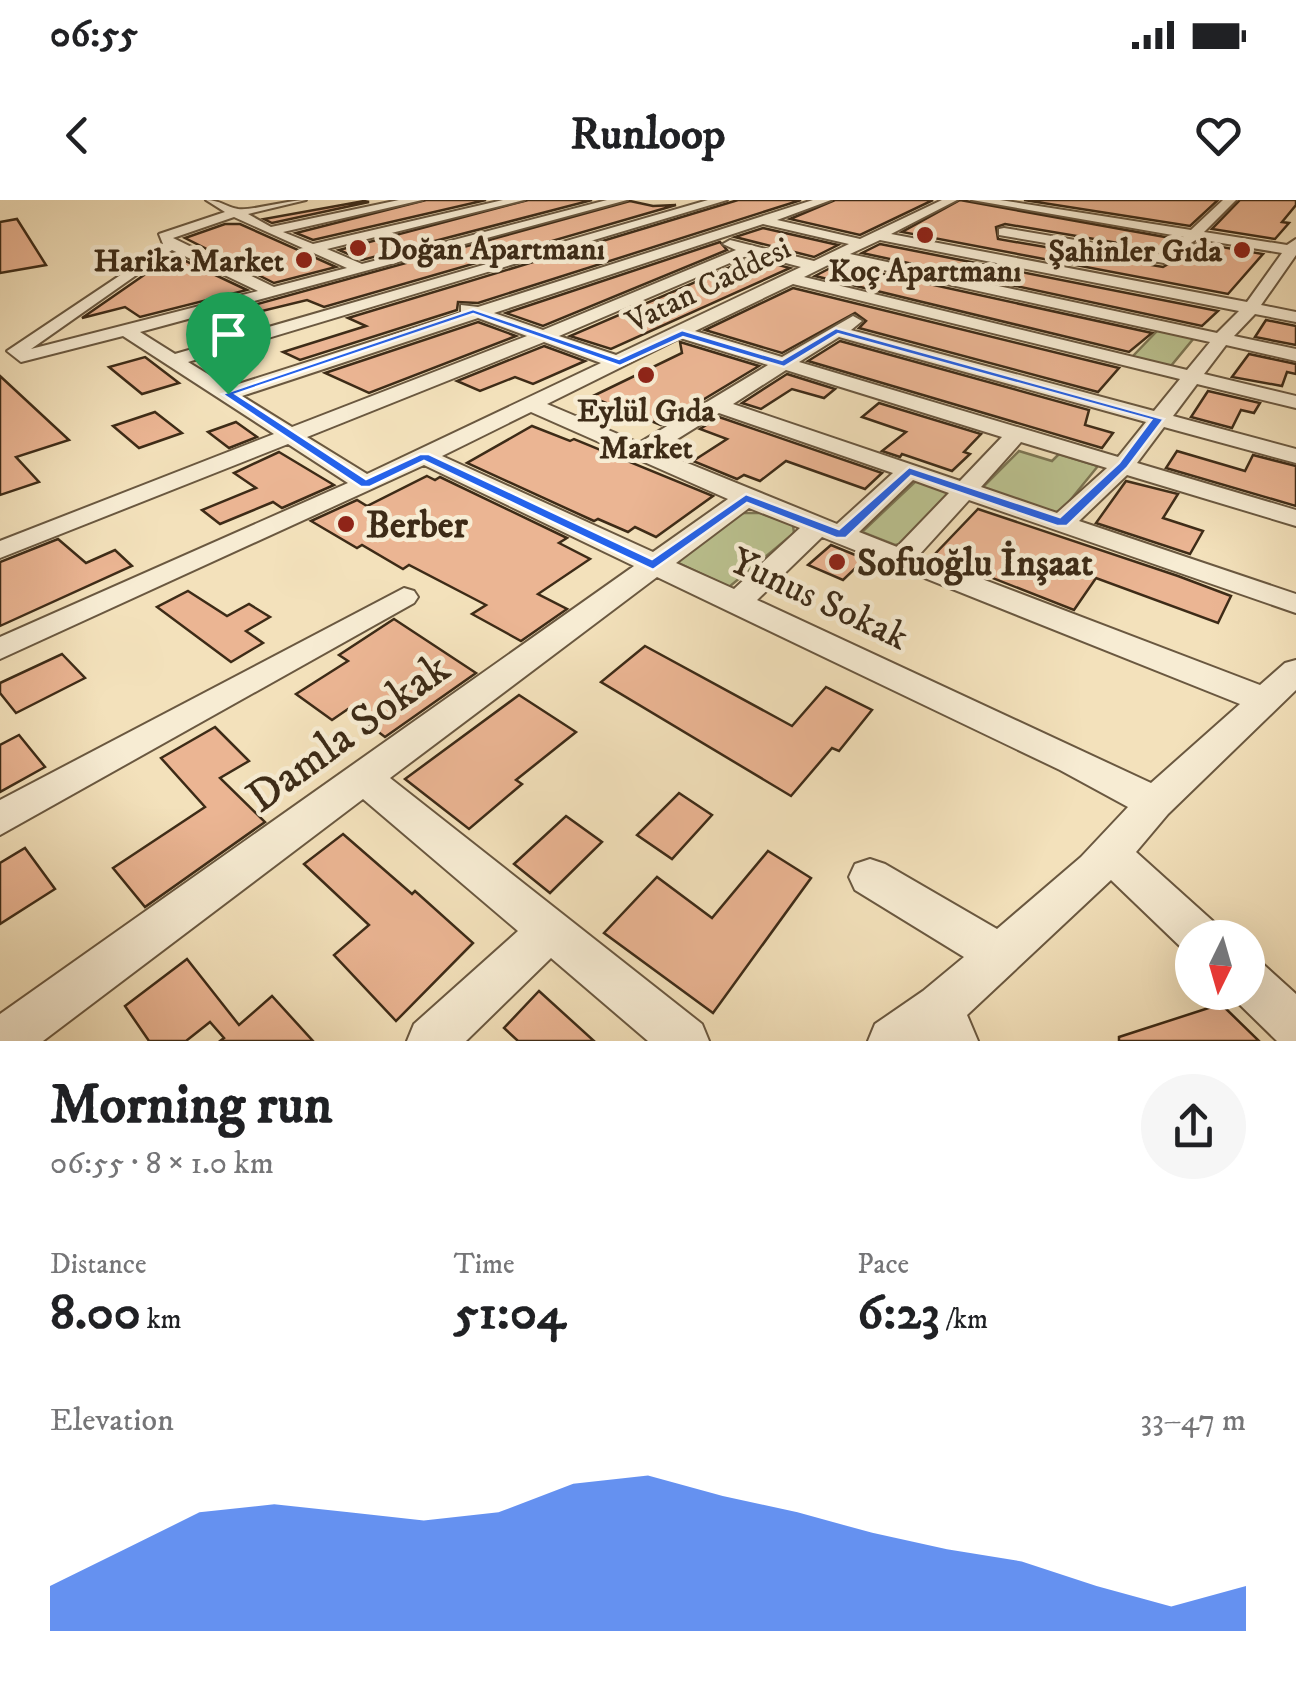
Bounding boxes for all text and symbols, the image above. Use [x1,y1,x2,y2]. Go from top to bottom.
text: 06:55 [50,11,138,59]
text: Runloop [571,107,725,163]
icon: back [50,108,105,163]
icon: heart [1191,108,1246,163]
marker: Koç Apartmanı [914,224,936,246]
street label: Vatan Caddesi [619,229,798,343]
place label: Doğan Apartmanı [378,230,605,270]
place label: Şahinler Gıda [1048,232,1222,272]
marker: Doğan Apartmanı [347,237,369,259]
marker: Şahinler Gıda [1231,239,1253,261]
place label: Harika Market [93,242,285,282]
marker: Harika Market [293,249,315,271]
place label: Koç Apartmanı [828,252,1022,292]
pin [186,292,271,395]
icon: arrive [201,307,256,362]
marker: Eylül Gıda Market [635,364,657,386]
place label: Eylül Gıda Market [577,392,716,469]
place label: Berber [366,502,468,550]
marker: Berber [335,513,357,535]
street label: Yunus Sokak [723,538,916,662]
place label: Sofuoğlu İnşaat [857,540,1093,588]
marker: Sofuoğlu İnşaat [826,551,848,573]
street label: Damla Sokak [236,641,461,826]
north arrow [1175,920,1265,1010]
map controls [1175,920,1265,1010]
text: Morning run [50,1072,332,1141]
button: share [1141,1074,1246,1179]
text: 06:55 · 8 × 1.0 km [50,1144,274,1184]
text: Distance [50,1247,146,1282]
text: Time [454,1247,514,1282]
text: Pace [857,1247,909,1282]
text: 8.00 [50,1282,141,1345]
text: 51:04 [454,1282,565,1345]
text: 6:23 [857,1282,940,1345]
text: km [141,1302,182,1337]
text: /km [940,1302,988,1337]
text: Elevation [50,1401,174,1441]
text: 33–47 m [1140,1401,1246,1441]

